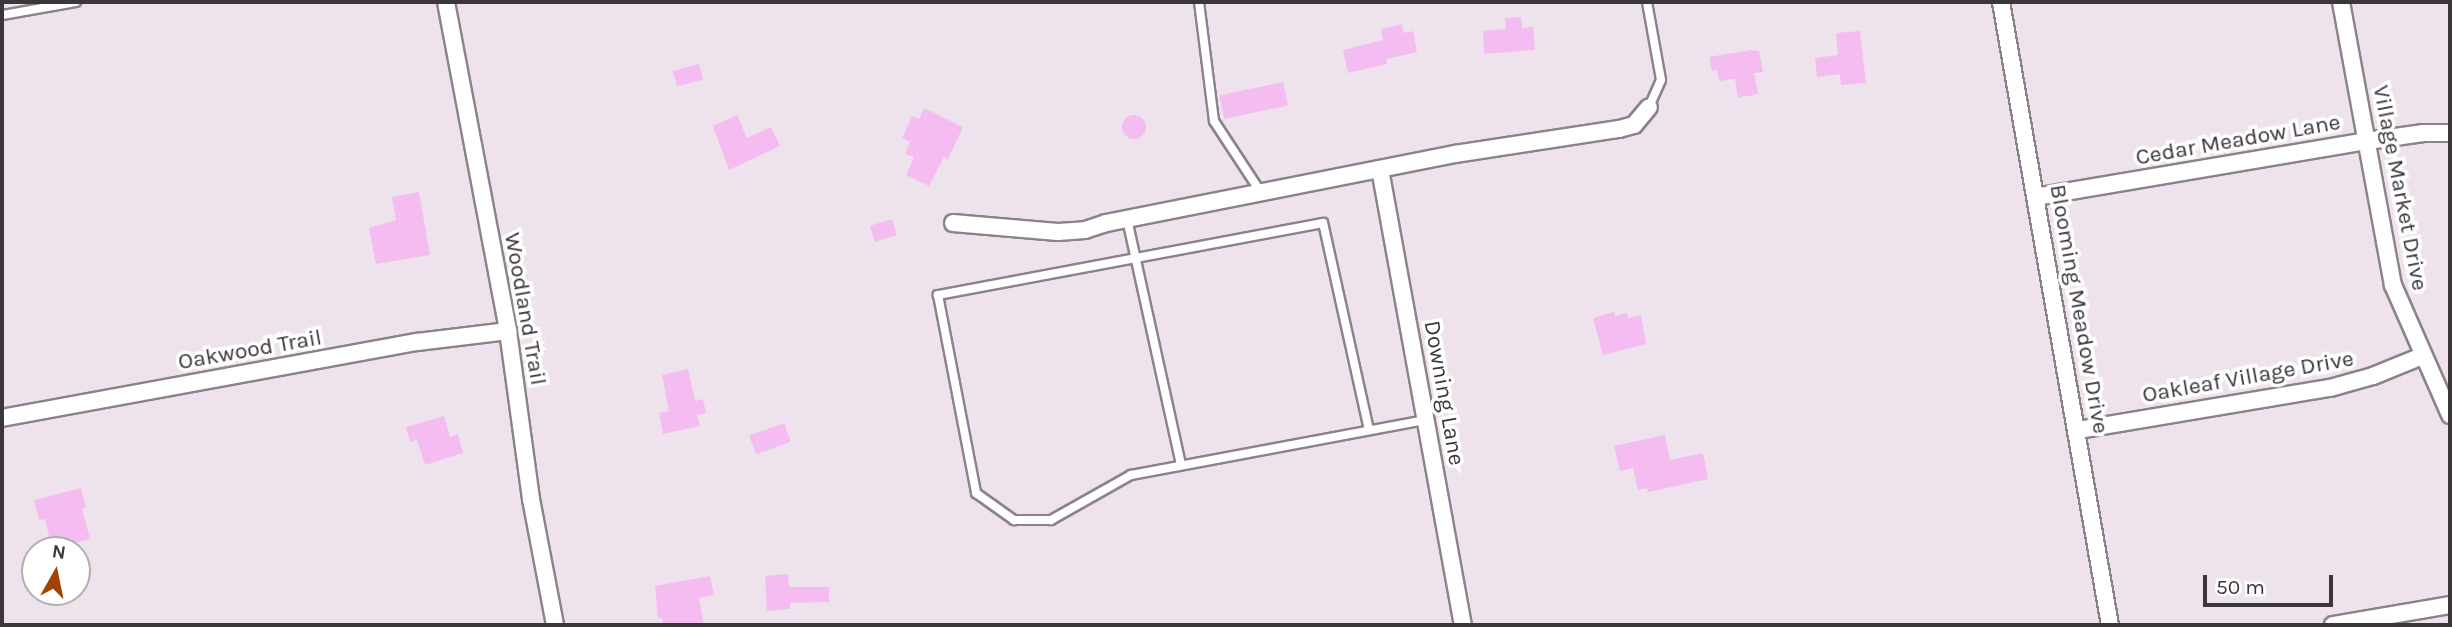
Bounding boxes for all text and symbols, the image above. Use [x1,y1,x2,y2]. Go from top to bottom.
street label: Village Market Drive [2367,83,2433,293]
street label: Cedar Meadow Lane [2134,108,2342,172]
street label: Blooming Meadow Drive [2043,182,2115,436]
street label: Woodland Trail [498,230,552,388]
street label: Downing Lane [1418,318,1470,468]
street label: Oakwood Trail [176,324,324,376]
street label: Oakleaf Village Drive [2140,345,2356,409]
north arrow [21,536,91,606]
text: N [51,540,67,564]
scale bar [2207,560,2336,604]
text: 50 m [2216,575,2265,599]

